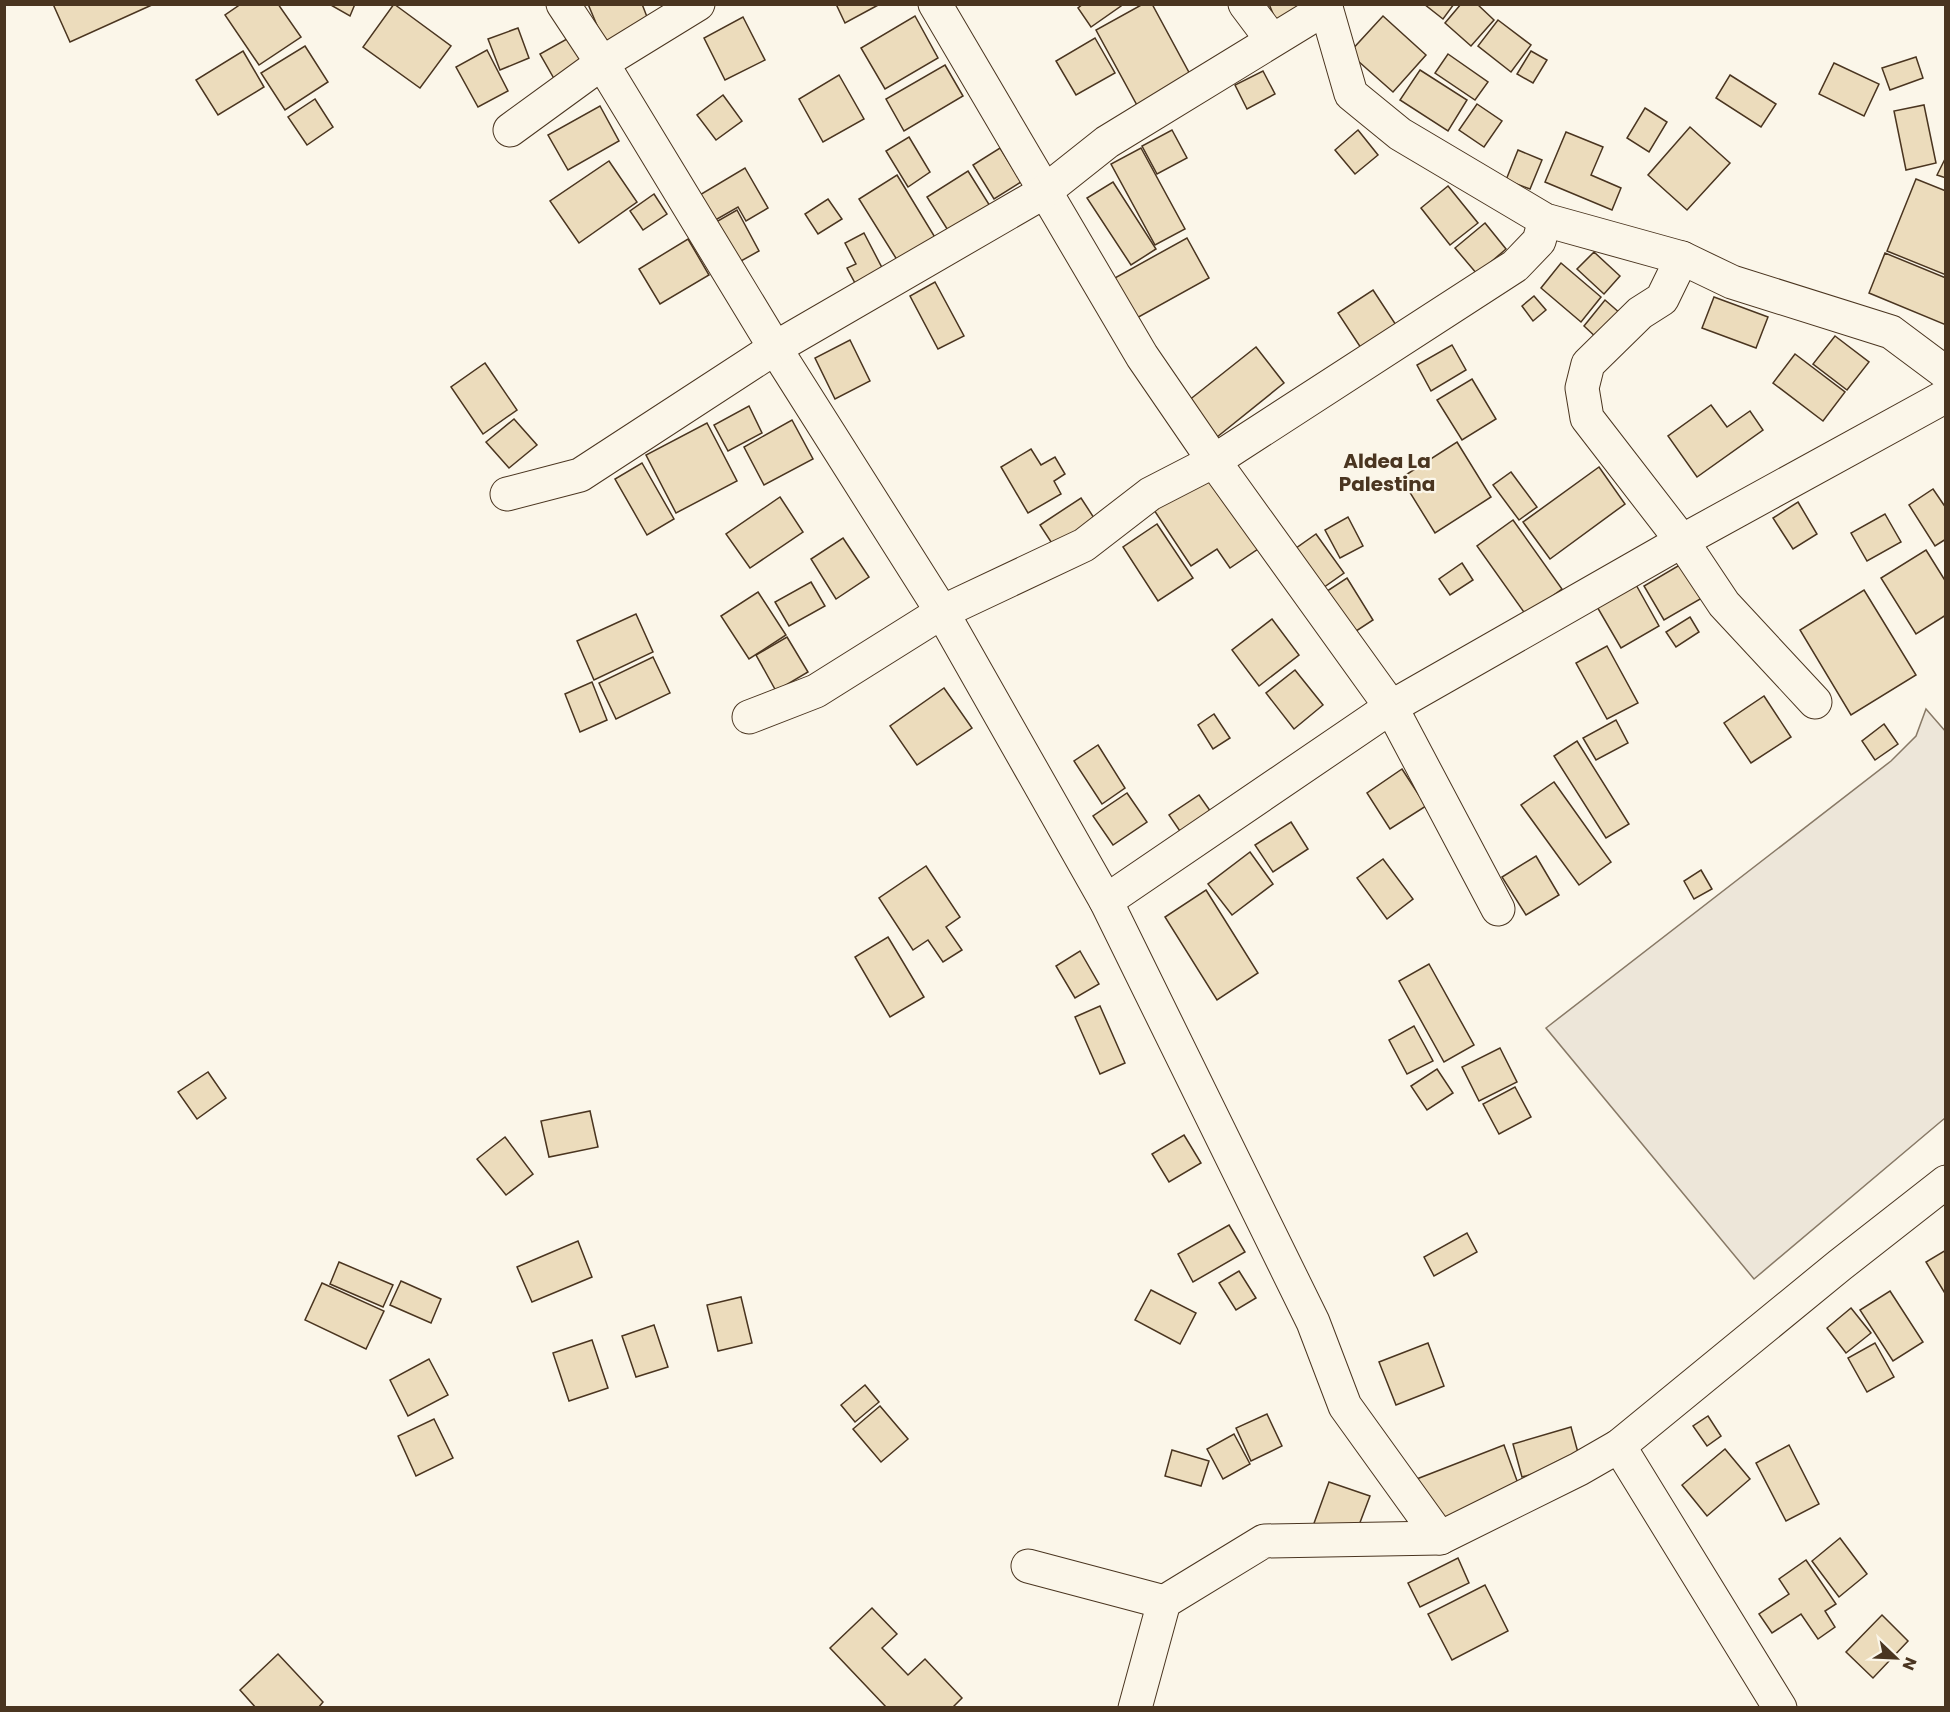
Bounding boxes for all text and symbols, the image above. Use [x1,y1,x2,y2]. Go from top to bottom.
district label: Aldea La Palestina [1339,447,1435,498]
north arrow [1866,1628,1926,1688]
text: N [1896,1654,1922,1674]

